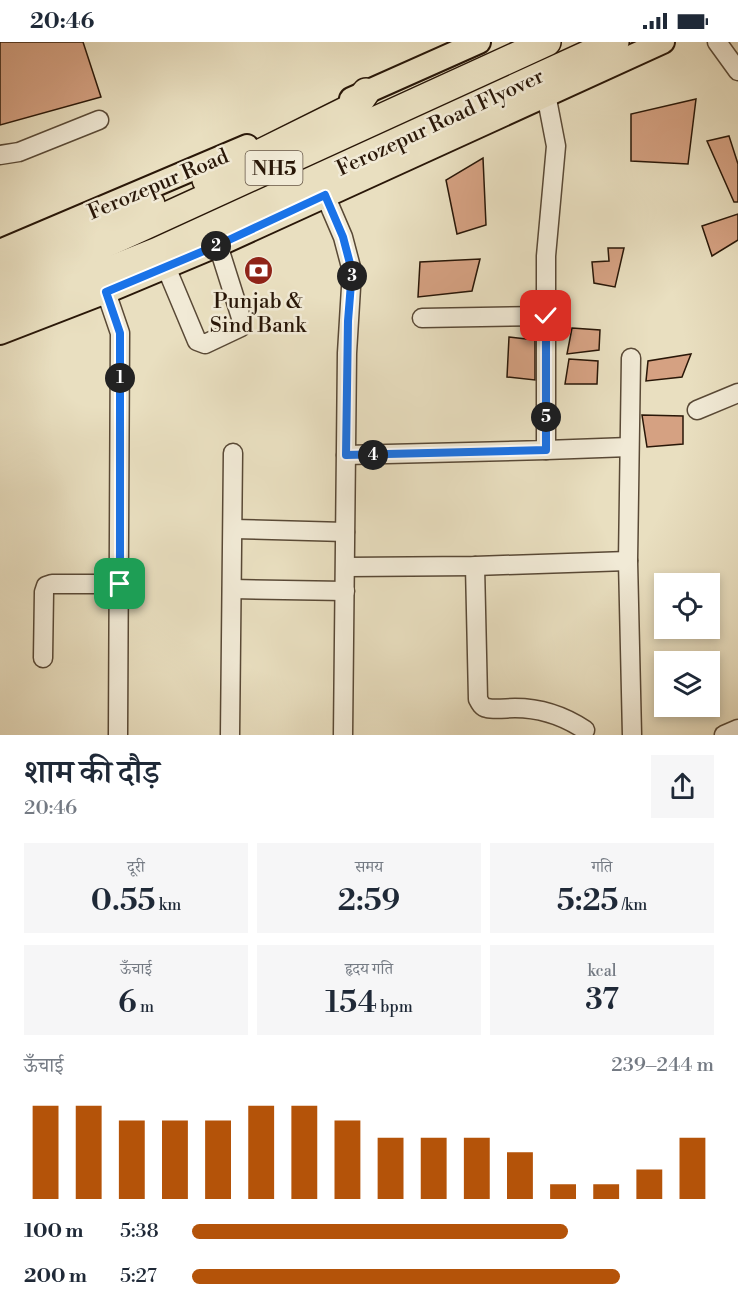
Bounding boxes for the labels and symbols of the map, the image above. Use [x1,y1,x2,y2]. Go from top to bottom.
street label: Ferozepur Road Flyover [333,63,548,182]
street label: Ferozepur Road [84,144,233,226]
road number: NH5 [246,151,302,185]
pin: 2 [201,231,231,261]
bank icon: Punjab & Sind Bank [242,254,274,286]
pin: 3 [337,261,367,291]
place label: Punjab & Sind Bank [210,289,307,339]
pin [520,290,571,341]
pin: 1 [105,363,135,393]
pin: 5 [531,402,561,432]
pin: 4 [358,440,388,470]
pin [94,558,145,609]

